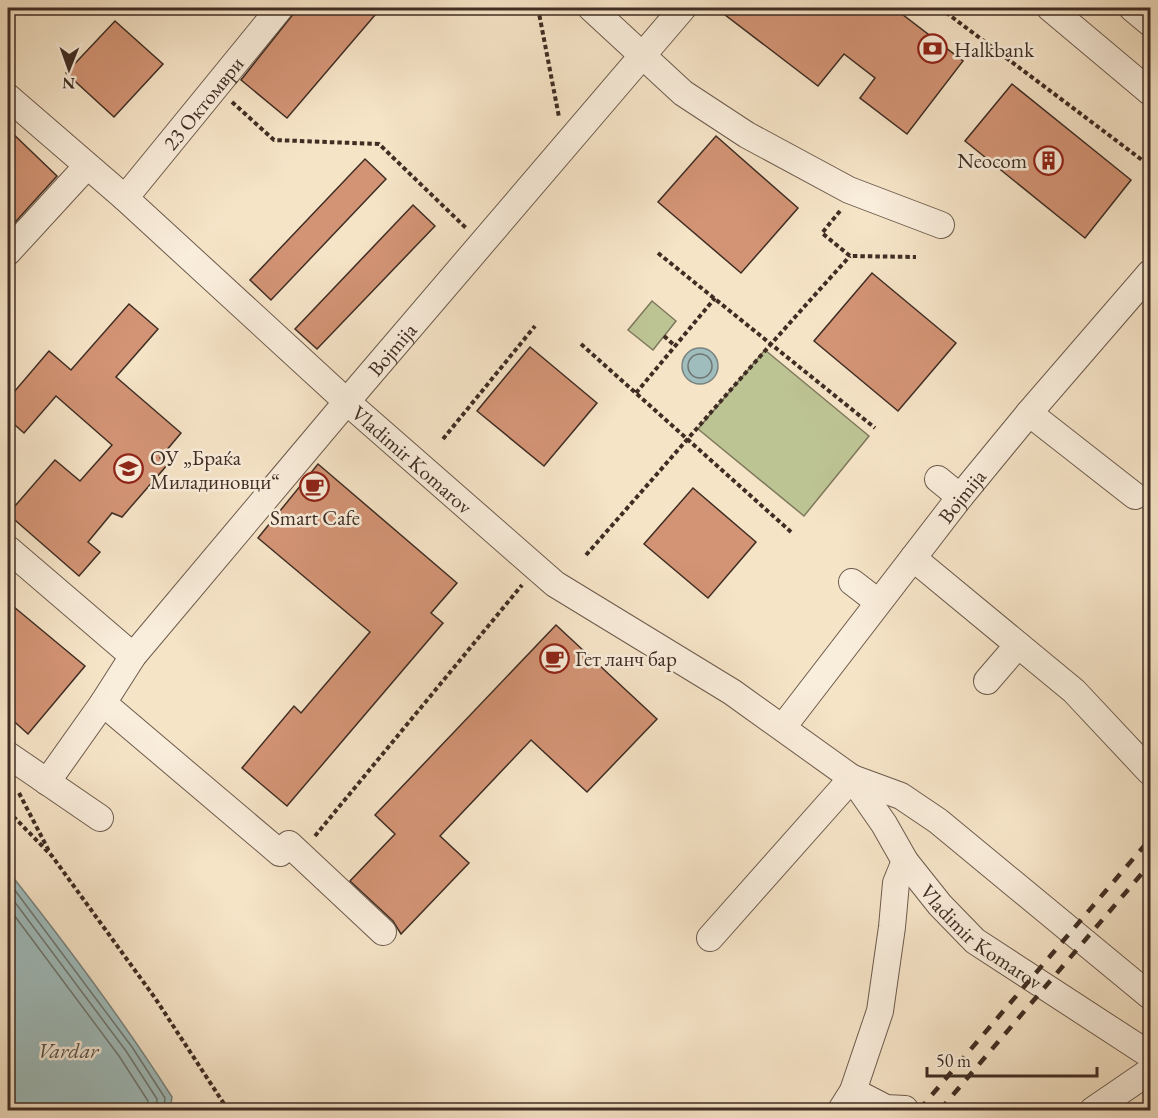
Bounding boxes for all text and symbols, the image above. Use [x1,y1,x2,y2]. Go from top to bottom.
bank icon: Halkbank [917,33,949,65]
place label: Halkbank [954,36,1035,63]
north arrow [39,39,99,99]
street label: 23 Октомври [156,50,249,155]
text: N [62,73,75,94]
building icon: Neocom [1032,144,1064,176]
place label: Neocom [957,147,1027,174]
street label: Bojmija [361,316,422,381]
street label: Vladimir Komarov [346,399,479,520]
place label: ОУ „Браќа Миладиновци“ [150,444,280,495]
school or university icon: ОУ „Браќа Миладиновци“ [113,453,145,485]
street label: Bojmija [931,463,992,528]
cafe icon: Smart Cafe [299,470,331,502]
place label: Smart Cafe [270,504,360,531]
cafe icon: Гет ланч бар [538,642,570,674]
place label: Гет ланч бар [575,645,677,672]
street label: Vladimir Komarov [915,878,1048,995]
water label: Vardar [38,1036,100,1065]
scale bar [927,1040,1096,1078]
text: 50 m [936,1049,971,1072]

